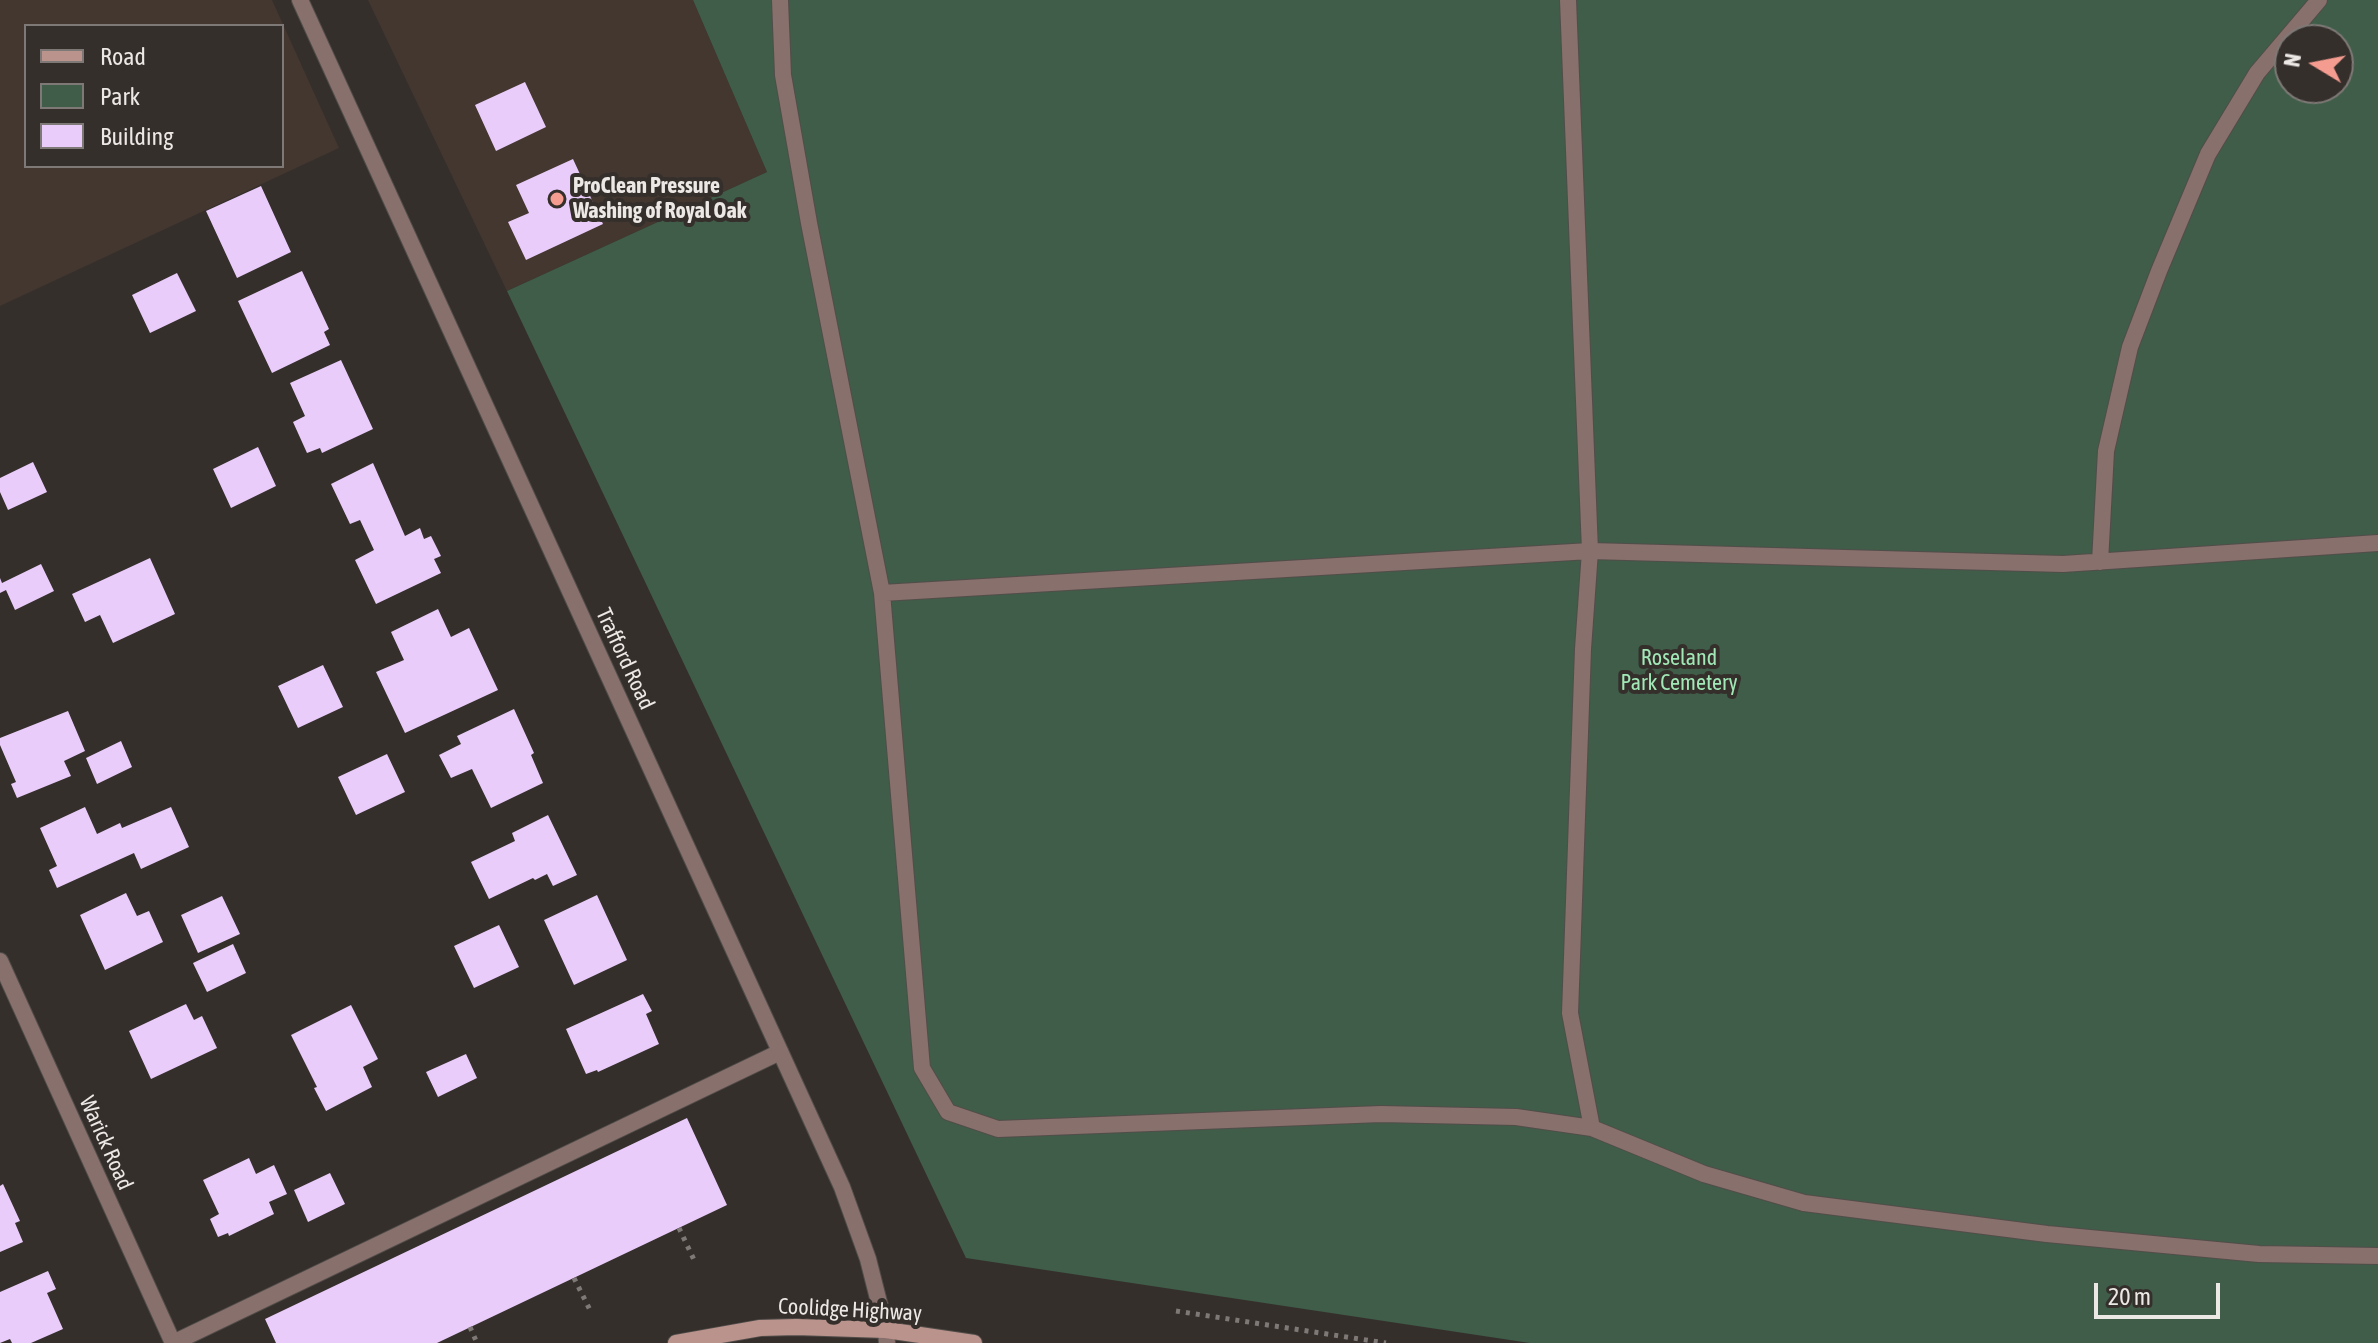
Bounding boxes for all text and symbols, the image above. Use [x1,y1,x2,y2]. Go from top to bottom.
legend [24,24,284,168]
north arrow [2274,24,2354,104]
text: Road [100,43,146,70]
text: N [2278,52,2306,69]
text: Park [100,83,140,110]
text: Building [100,123,173,150]
place label: ProClean Pressure Washing of Royal Oak [573,173,746,224]
marker: ProClean Pressure Washing of Royal Oak [548,190,566,208]
street label: Trafford Road [590,604,660,714]
park label: Roseland Park Cemetery [1620,645,1738,696]
street label: Warick Road [74,1092,138,1194]
scale bar [2098,1267,2224,1317]
text: 20 m [2108,1283,2151,1310]
street label: Coolidge Highway [777,1293,923,1327]

